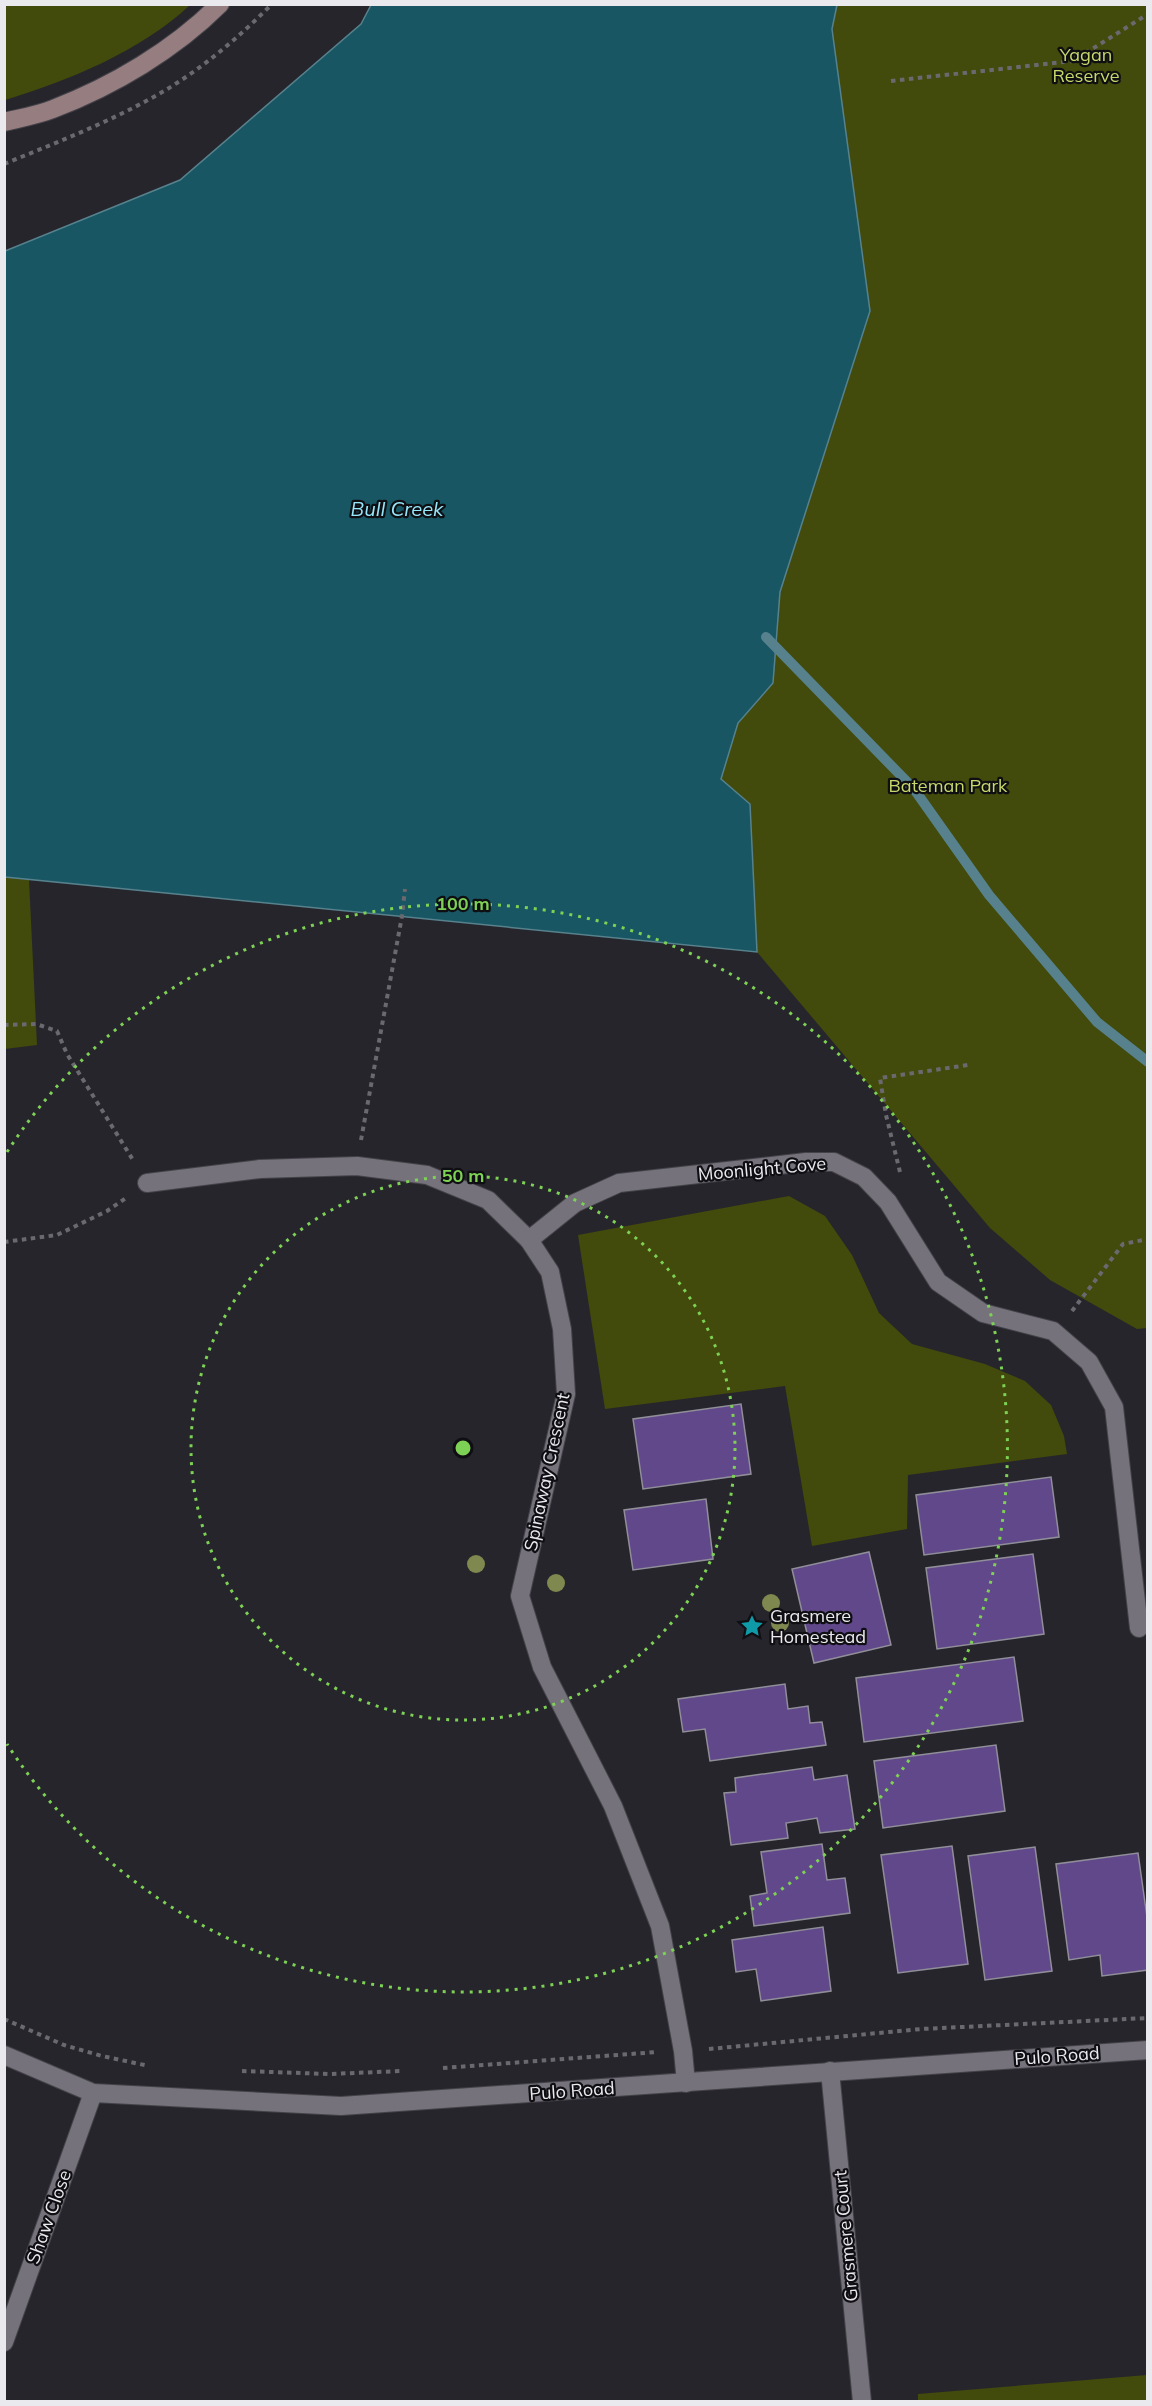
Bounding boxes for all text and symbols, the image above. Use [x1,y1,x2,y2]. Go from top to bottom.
park label: Yagan Reserve [1052,43,1120,87]
water label: Bull Creek [351,496,444,521]
park label: Bateman Park [889,774,1008,797]
text: 100 m [436,892,490,915]
street label: Moonlight Cove [697,1151,827,1186]
text: 50 m [442,1164,484,1187]
street label: Spinaway Crescent [519,1391,574,1553]
centre of rings [453,1438,473,1458]
place label: Grasmere Homestead [770,1604,866,1648]
place icon: Grasmere Homestead [739,1613,765,1639]
street label: Pulo Road [1014,2041,1100,2070]
street label: Pulo Road [529,2076,615,2105]
street label: Shaw Close [21,2167,76,2267]
street label: Grasmere Court [828,2170,863,2303]

